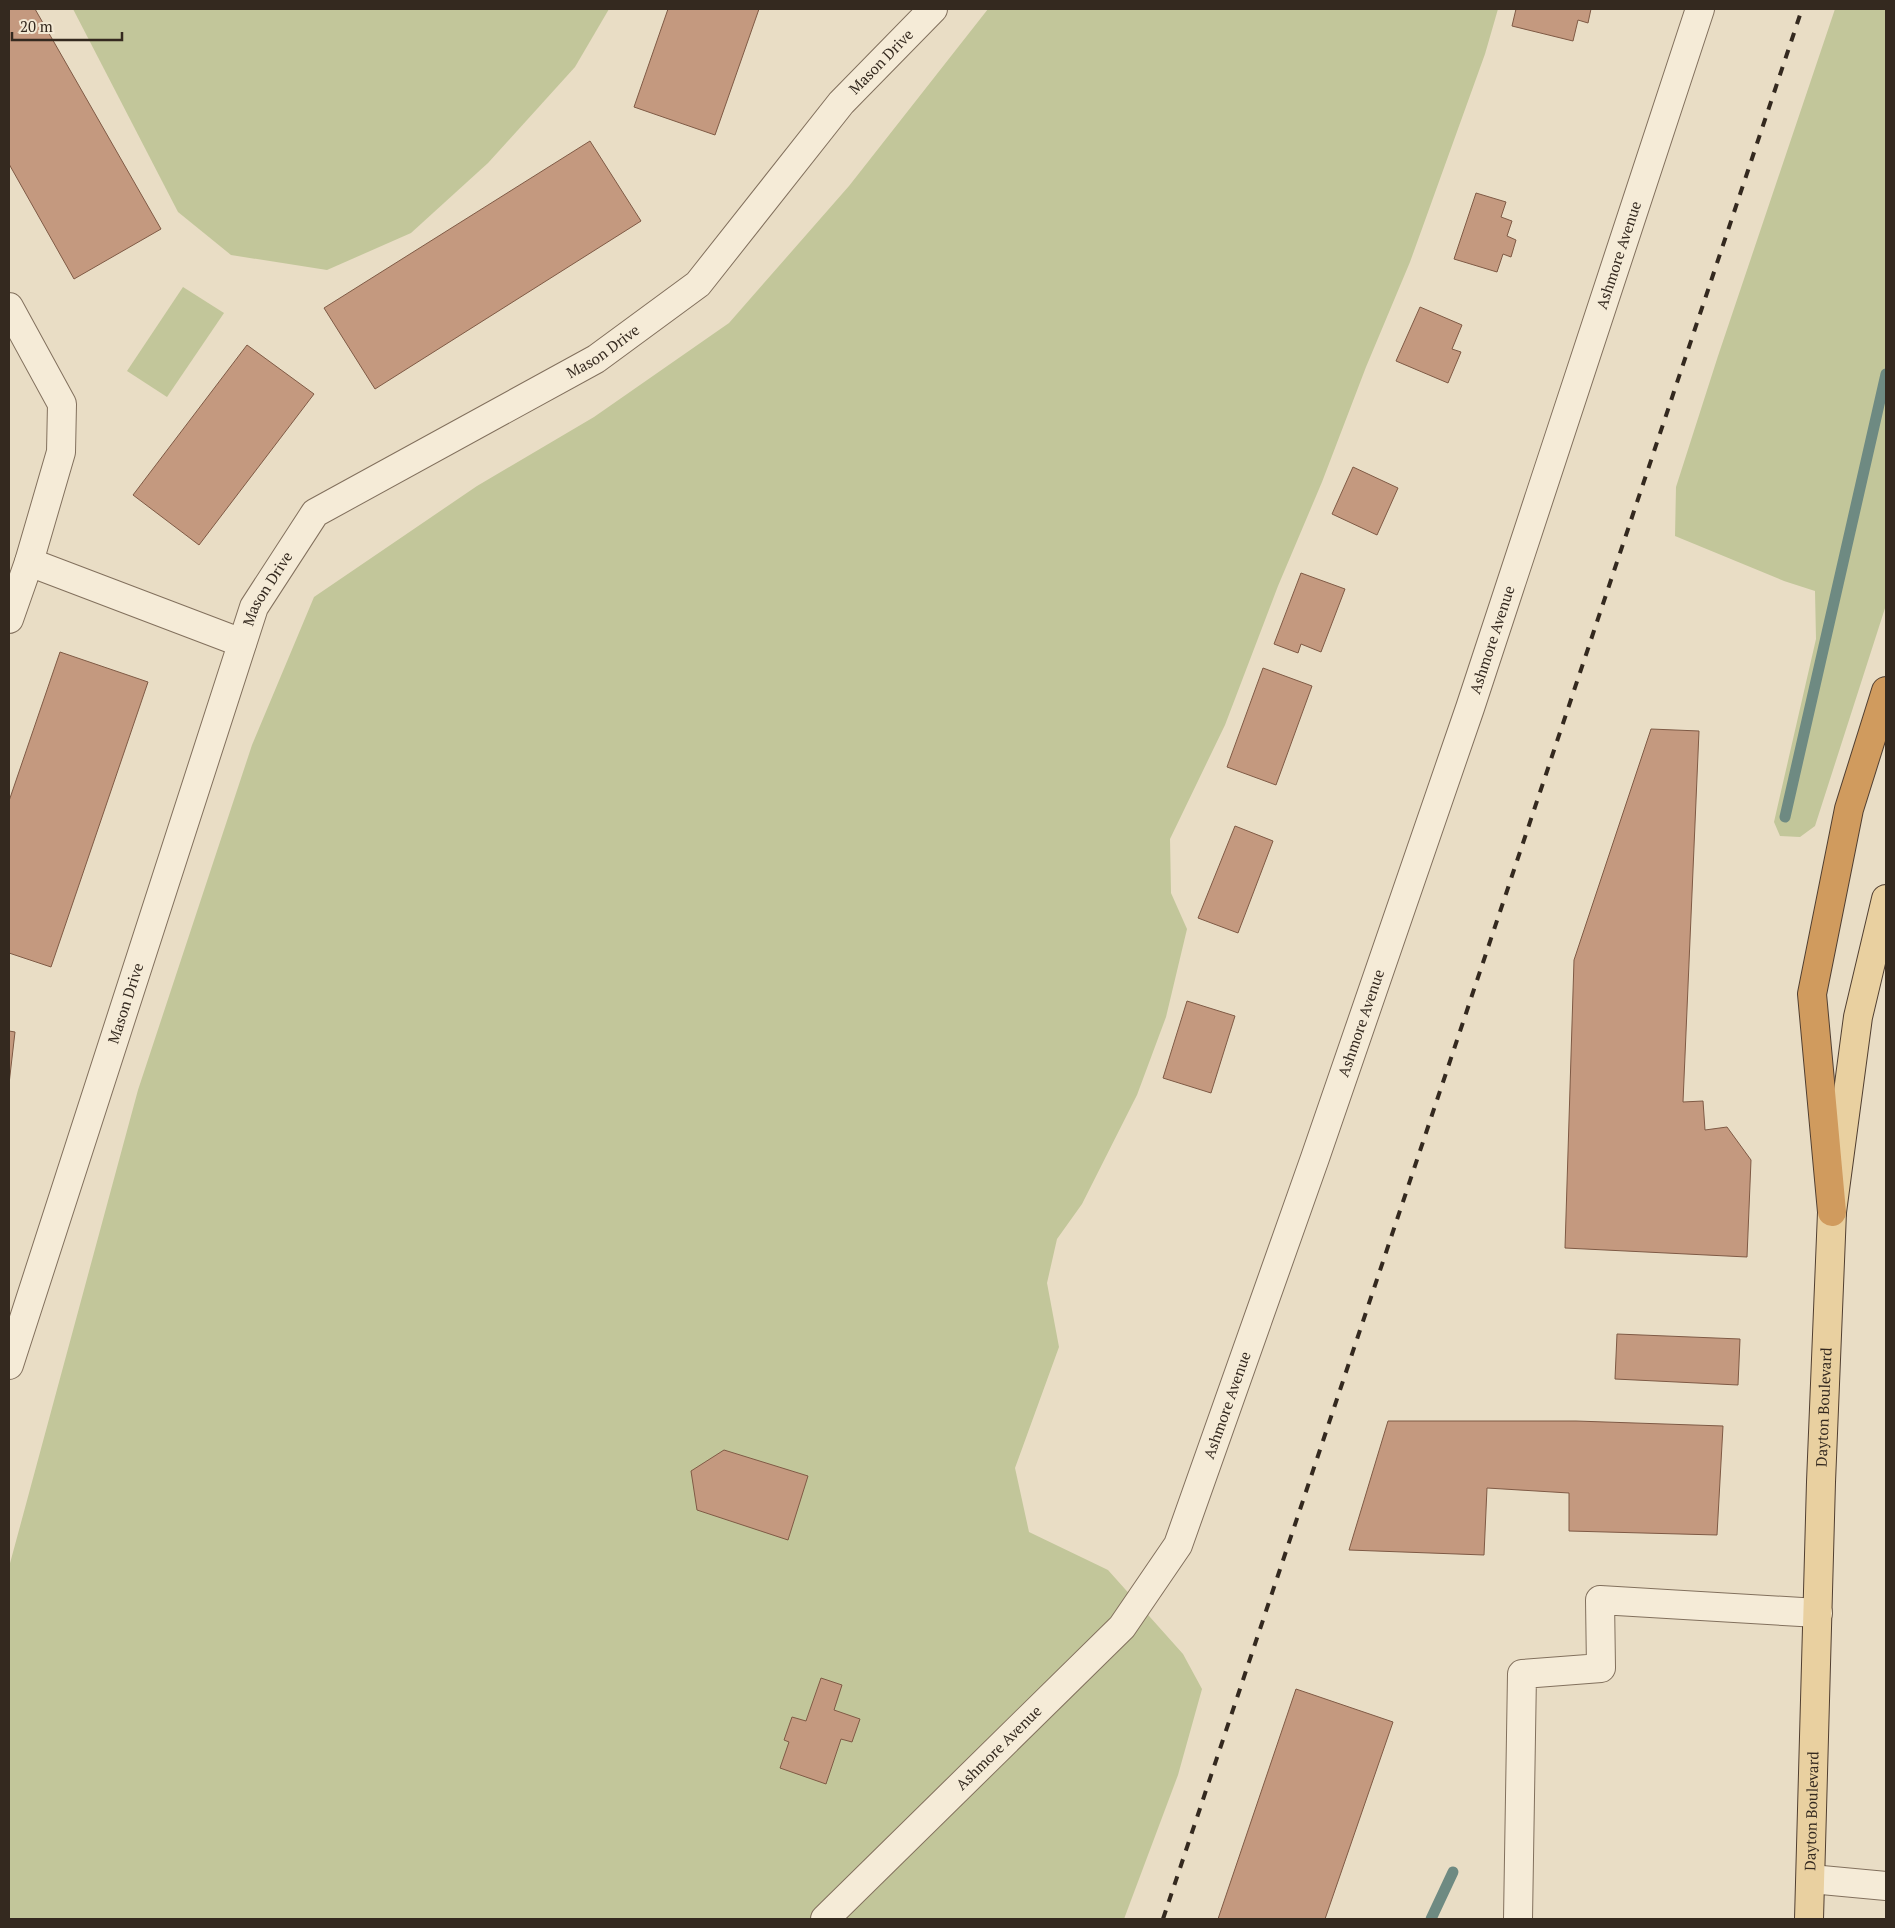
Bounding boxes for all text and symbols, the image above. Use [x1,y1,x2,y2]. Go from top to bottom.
scale bar [12,10,122,42]
text: 20 m [20,16,53,36]
street label: Mason Drive [844,24,917,98]
street label: Ashmore Avenue [1591,198,1645,311]
street label: Mason Drive [563,319,643,382]
street label: Mason Drive [238,547,297,628]
street label: Ashmore Avenue [1464,583,1519,696]
street label: Mason Drive [103,960,147,1046]
street label: Ashmore Avenue [1333,966,1388,1079]
street label: Dayton Boulevard [1811,1347,1835,1467]
street label: Ashmore Avenue [1198,1349,1255,1461]
street label: Ashmore Avenue [951,1701,1045,1794]
street label: Dayton Boulevard [1799,1751,1823,1871]

